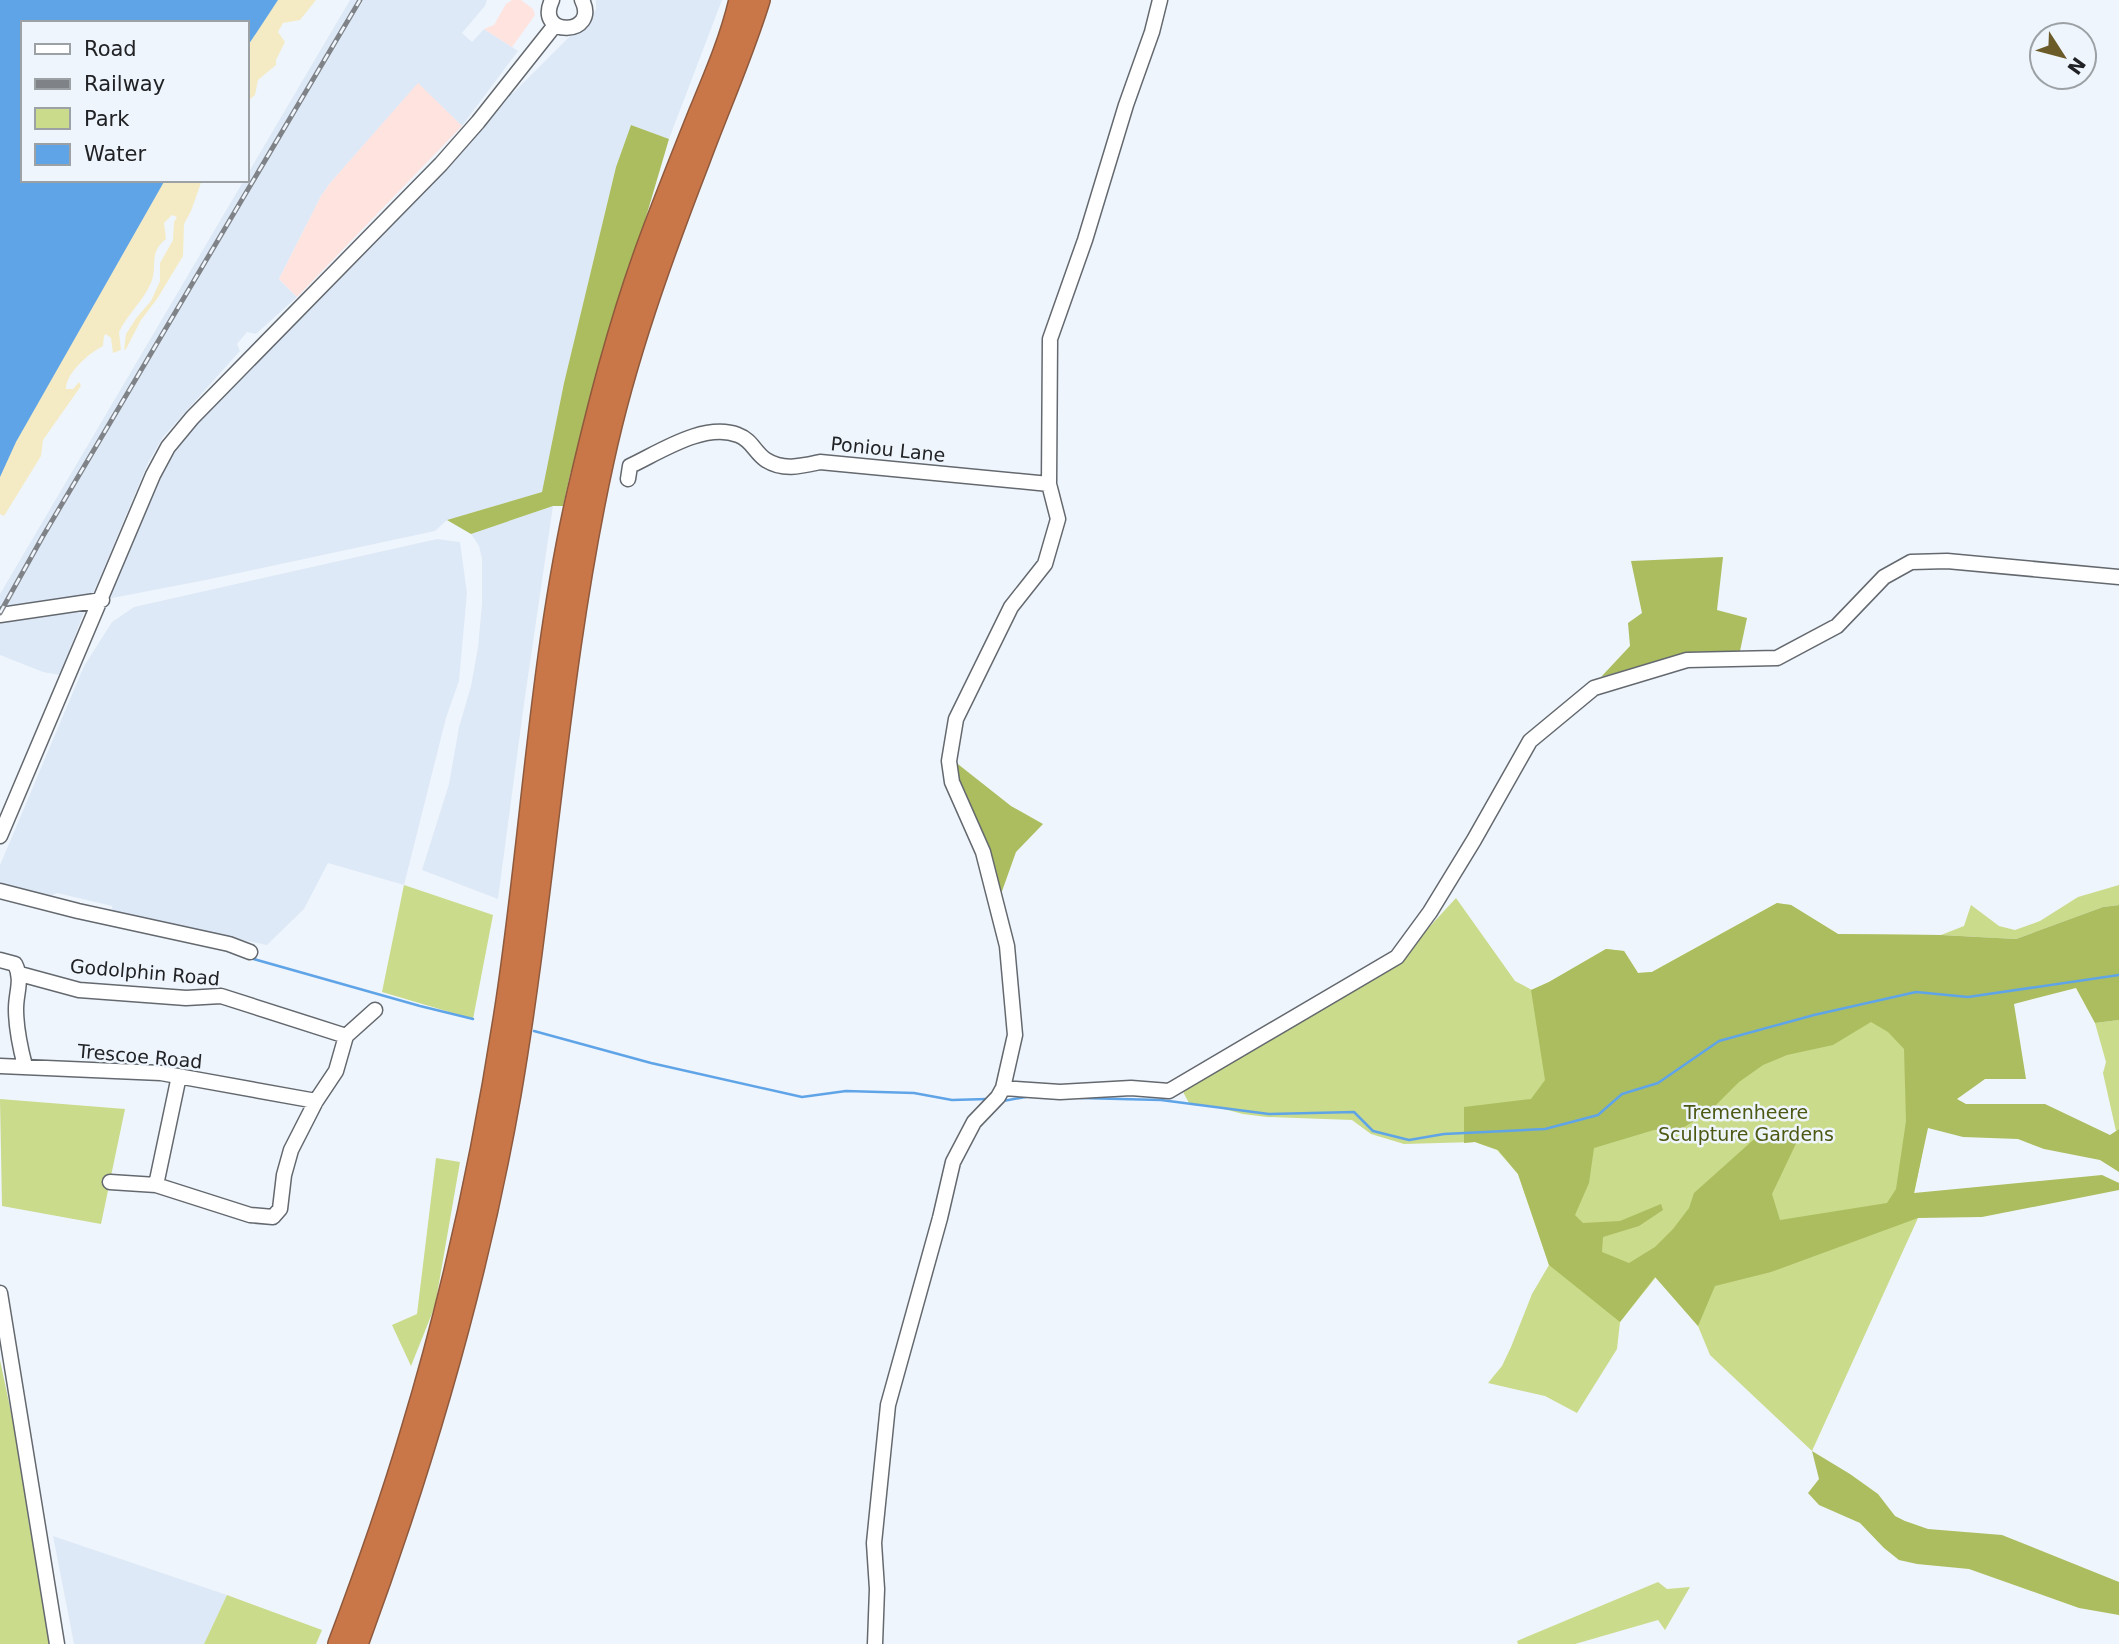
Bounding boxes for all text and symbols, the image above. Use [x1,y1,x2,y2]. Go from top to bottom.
legend [21,21,248,182]
north arrow [2028,21,2098,91]
text: Road [84,37,137,61]
text: N [2063,53,2090,79]
text: Railway [84,72,165,96]
text: Park [84,107,130,131]
text: Water [84,142,146,166]
street label: Poniou Lane [829,432,947,466]
street label: Godolphin Road [69,954,221,990]
street label: Trescoe Road [76,1039,203,1072]
park label: Tremenheere Sculpture Gardens [1658,1101,1834,1145]

